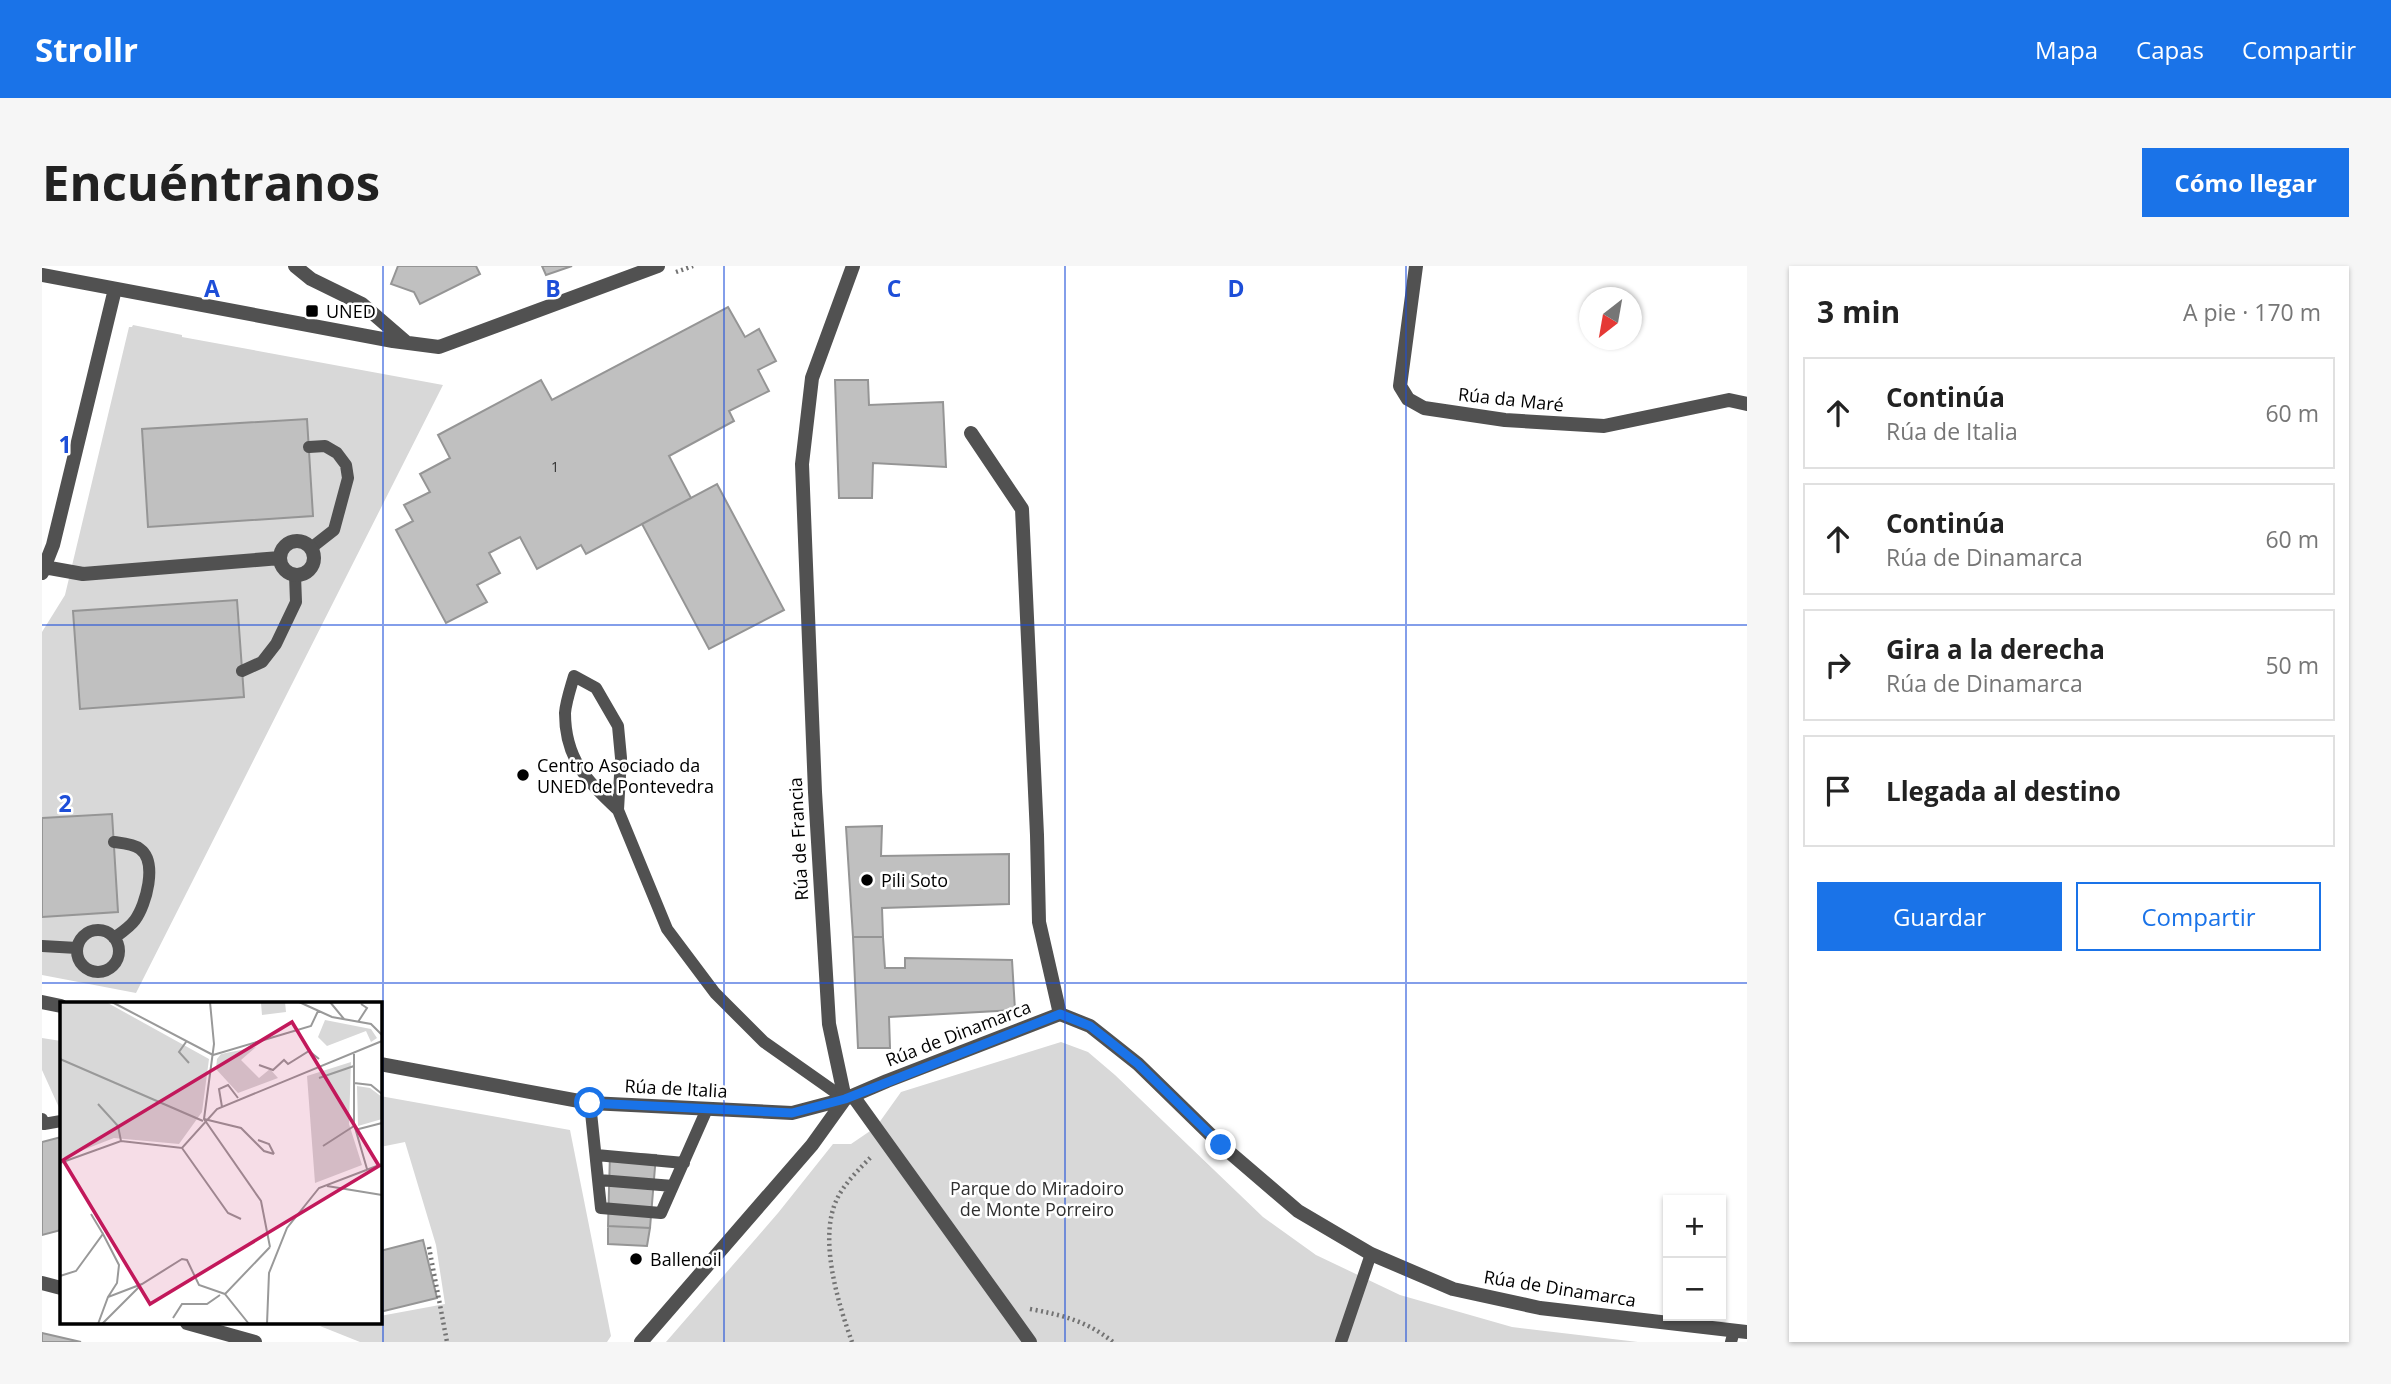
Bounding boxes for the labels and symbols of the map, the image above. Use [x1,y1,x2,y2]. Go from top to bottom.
text: A [204,272,220,304]
text: B [545,272,561,304]
text: C [887,272,901,304]
text: D [1227,272,1245,304]
north arrow [1579,287,1642,350]
place label: UNED [326,299,376,323]
marker: UNED [304,303,320,319]
street label: Rúa da Maré [1457,382,1565,416]
text: 1 [58,428,72,460]
house number: 1 [551,457,559,476]
place label: Centro Asociado da UNED de Pontevedra [537,753,714,798]
marker: Centro Asociado da UNED de Pontevedra [515,767,531,783]
street label: Rúa de Francia [783,777,813,901]
text: 2 [58,787,72,819]
place label: Pili Soto [881,868,948,892]
marker: Pili Soto [859,872,875,888]
street label: Rúa de Dinamarca [882,994,1034,1072]
inset map [60,1002,382,1324]
street label: Rúa de Italia [624,1073,728,1103]
route start [574,1087,605,1118]
route end [1205,1129,1236,1160]
park label: Parque do Miradoiro de Monte Porreiro [950,1176,1124,1221]
place label: Ballenoil [650,1247,722,1271]
marker: Ballenoil [628,1251,644,1267]
street label: Rúa de Dinamarca [1482,1264,1638,1312]

